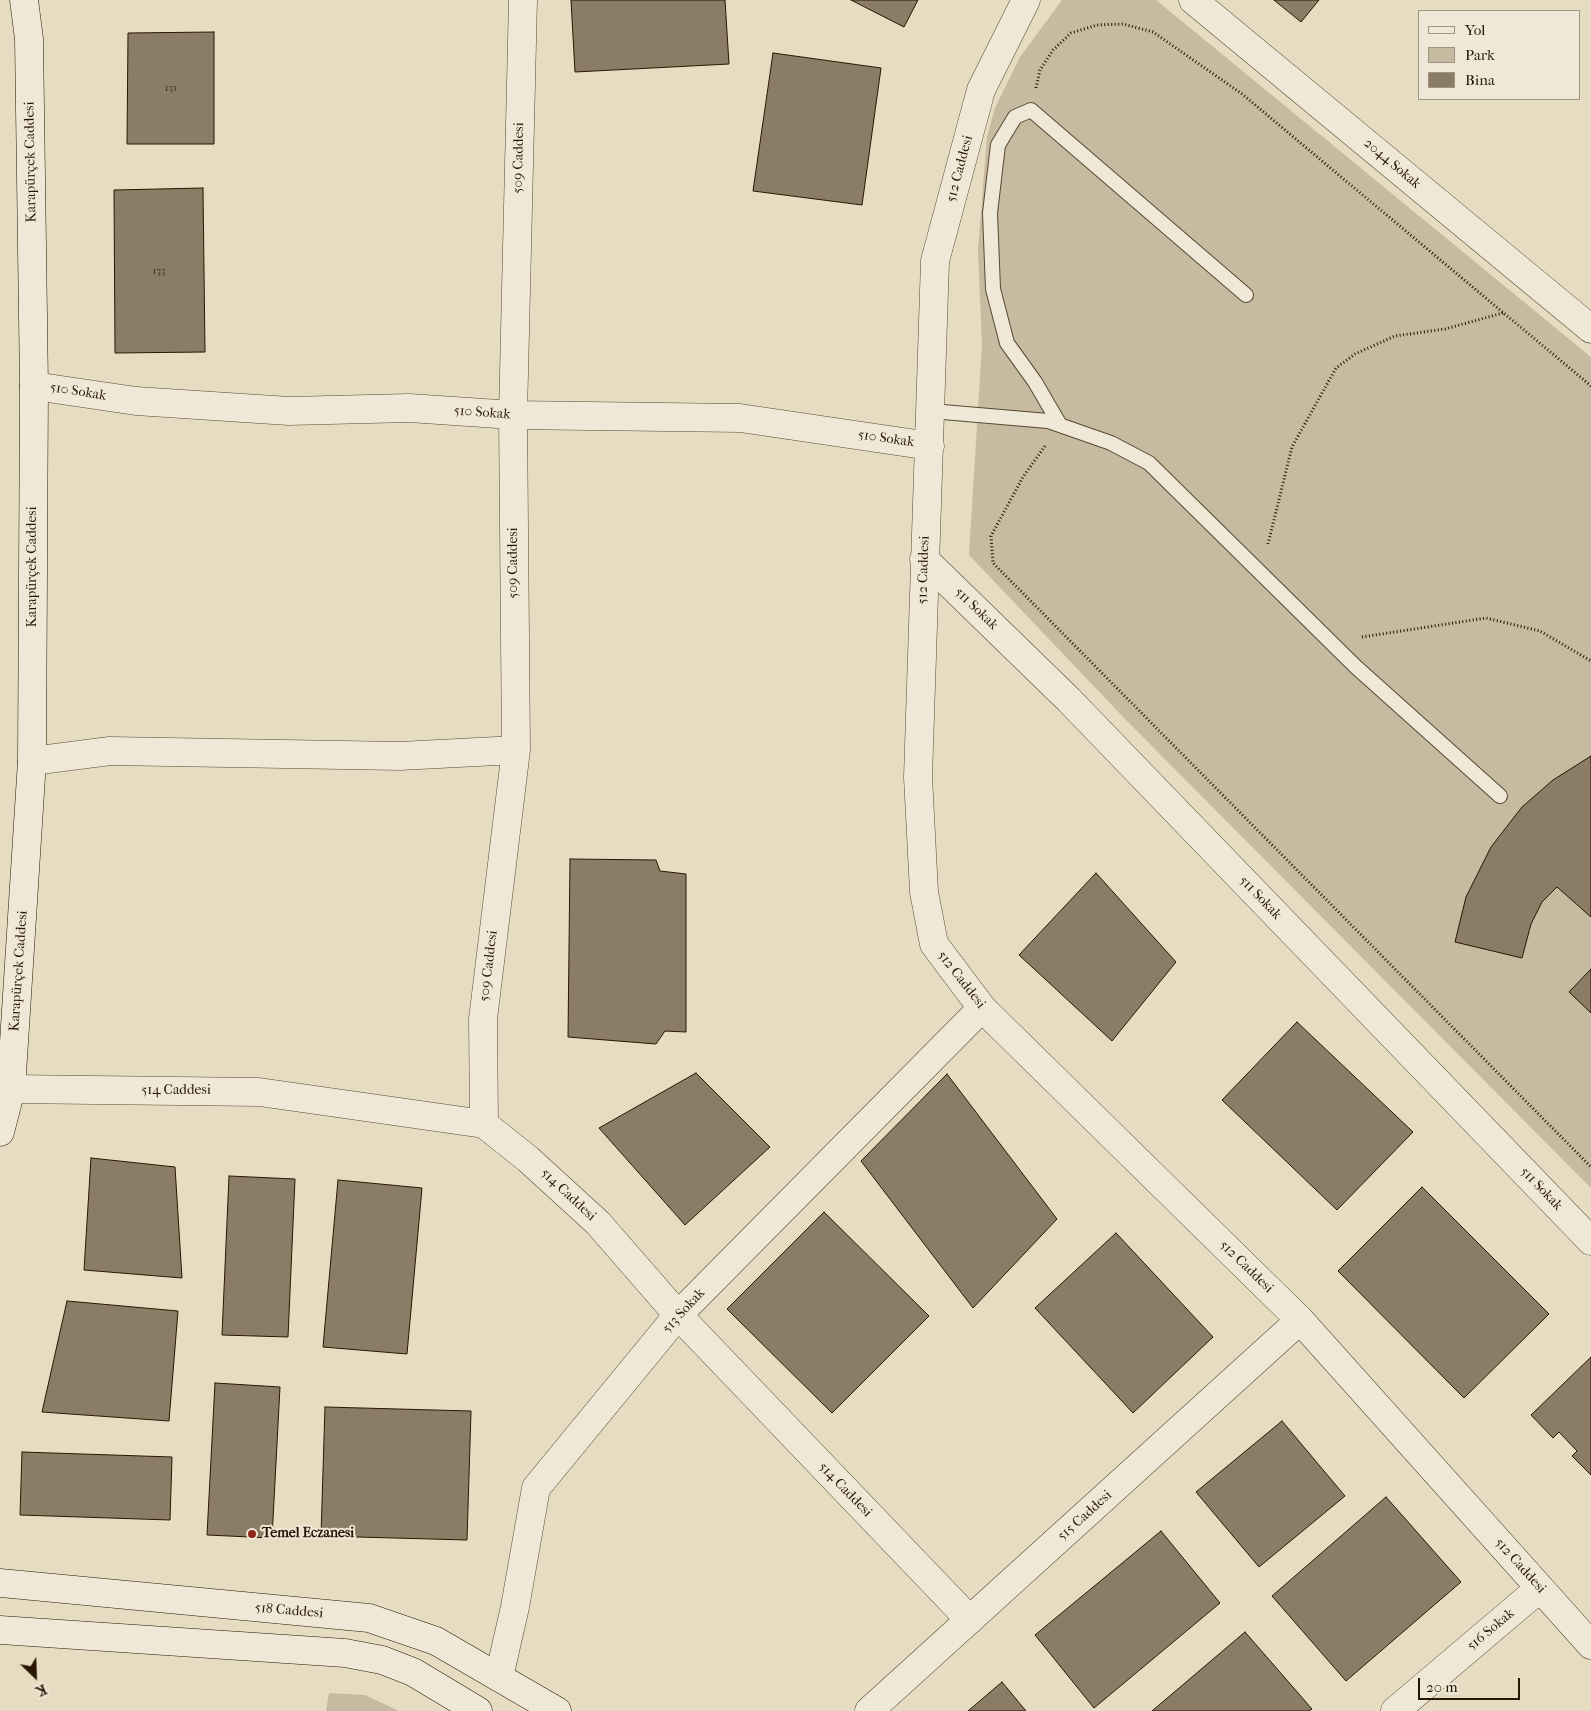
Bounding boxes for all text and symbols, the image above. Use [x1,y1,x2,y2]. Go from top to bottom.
legend [1418,10,1581,100]
text: Yol [1465,21,1485,39]
text: Park [1465,46,1495,64]
text: Bina [1465,71,1495,89]
house number: 131 [165,81,177,95]
street label: Karapürçek Caddesi [22,101,40,223]
street label: 509 Caddesi [510,122,528,194]
street label: 512 Caddesi [943,134,977,204]
street label: 2044 Sokak [1360,135,1424,193]
house number: 133 [153,264,165,278]
street label: 510 Sokak [49,379,107,405]
street label: 510 Sokak [453,403,511,423]
street label: 510 Sokak [857,427,915,451]
street label: Karapürçek Caddesi [25,506,41,628]
street label: 509 Caddesi [506,527,522,599]
street label: 512 Caddesi [914,535,934,605]
street label: 511 Sokak [951,584,1001,634]
street label: 511 Sokak [1235,873,1285,923]
street label: Karapürçek Caddesi [6,910,32,1032]
street label: 509 Caddesi [476,930,502,1002]
street label: 512 Caddesi [933,948,989,1012]
street label: 514 Caddesi [141,1083,211,1099]
street label: 511 Sokak [1516,1164,1566,1214]
street label: 514 Caddesi [537,1165,599,1225]
street label: 512 Caddesi [1215,1237,1277,1297]
street label: 513 Sokak [659,1285,709,1337]
street label: 514 Caddesi [815,1459,875,1521]
street label: 515 Caddesi [1054,1487,1116,1545]
place label: Temel Eczanesi [262,1526,354,1542]
marker: Temel Eczanesi [246,1528,258,1540]
street label: 512 Caddesi [1491,1535,1549,1597]
street label: 518 Caddesi [254,1600,324,1622]
street label: 516 Sokak [1464,1605,1518,1655]
north arrow [10,1651,60,1701]
scale bar [1421,1668,1524,1700]
text: 20 m [1426,1678,1458,1696]
text: K [33,1680,49,1700]

